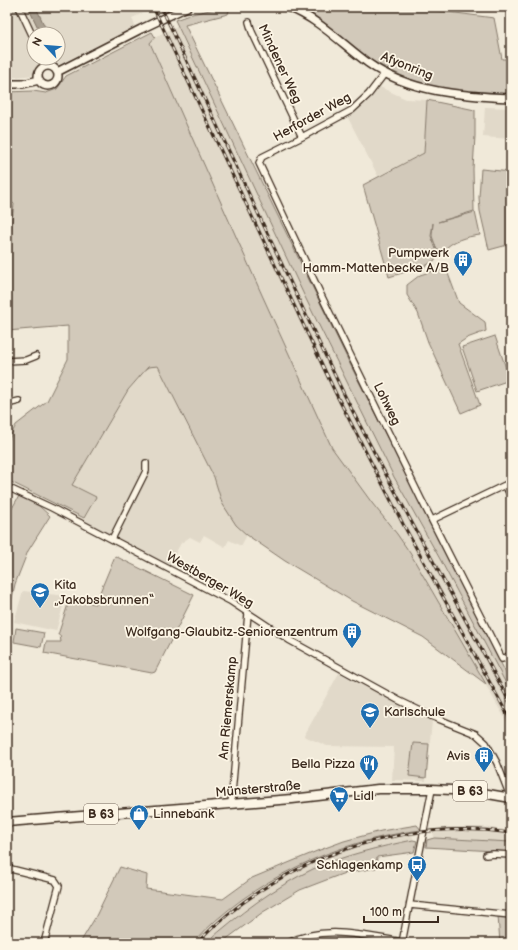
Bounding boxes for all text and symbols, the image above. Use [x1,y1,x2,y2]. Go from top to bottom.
street label: Mindener Weg [255,22,305,106]
north arrow [26,26,66,66]
text: N [30,35,45,48]
street label: Afyonring [379,48,435,84]
street label: Herforder Weg [270,89,354,145]
place label: Pumpwerk Hamm-Mattenbecke A/B [303,245,450,276]
building icon: Pumpwerk Hamm-Mattenbecke A/B [452,249,474,277]
street label: Lohweg [370,380,404,428]
street label: Westberger Weg [164,549,256,611]
place label: Kita „Jakobsbrunnen“ [54,577,154,608]
school or university icon: Kita „Jakobsbrunnen“ [29,581,51,609]
building icon: Wolfgang-Glaubitz-Seniorenzentrum [341,621,363,649]
place label: Wolfgang-Glaubitz-Seniorenzentrum [126,624,338,640]
street label: Am Riemerskamp [216,656,240,760]
school or university icon: Karlschule [359,701,381,729]
place label: Karlschule [384,704,446,720]
building icon: Avis [473,745,495,773]
place label: Avis [447,748,471,764]
restaurant icon: Bella Pizza [358,753,380,781]
place label: Bella Pizza [291,756,355,772]
street label: Münsterstraße [215,777,302,801]
road number: B 63 [453,781,487,801]
supermarket icon: Lidl [328,785,350,813]
place label: Lidl [353,788,374,804]
shop icon: Linnebank [128,803,150,831]
road number: B 63 [84,804,118,824]
place label: Linnebank [153,806,215,822]
bus stop icon: Schlagenkamp [406,854,428,882]
place label: Schlagenkamp [316,857,403,873]
scale bar [364,898,438,924]
text: 100 m [370,905,402,920]

